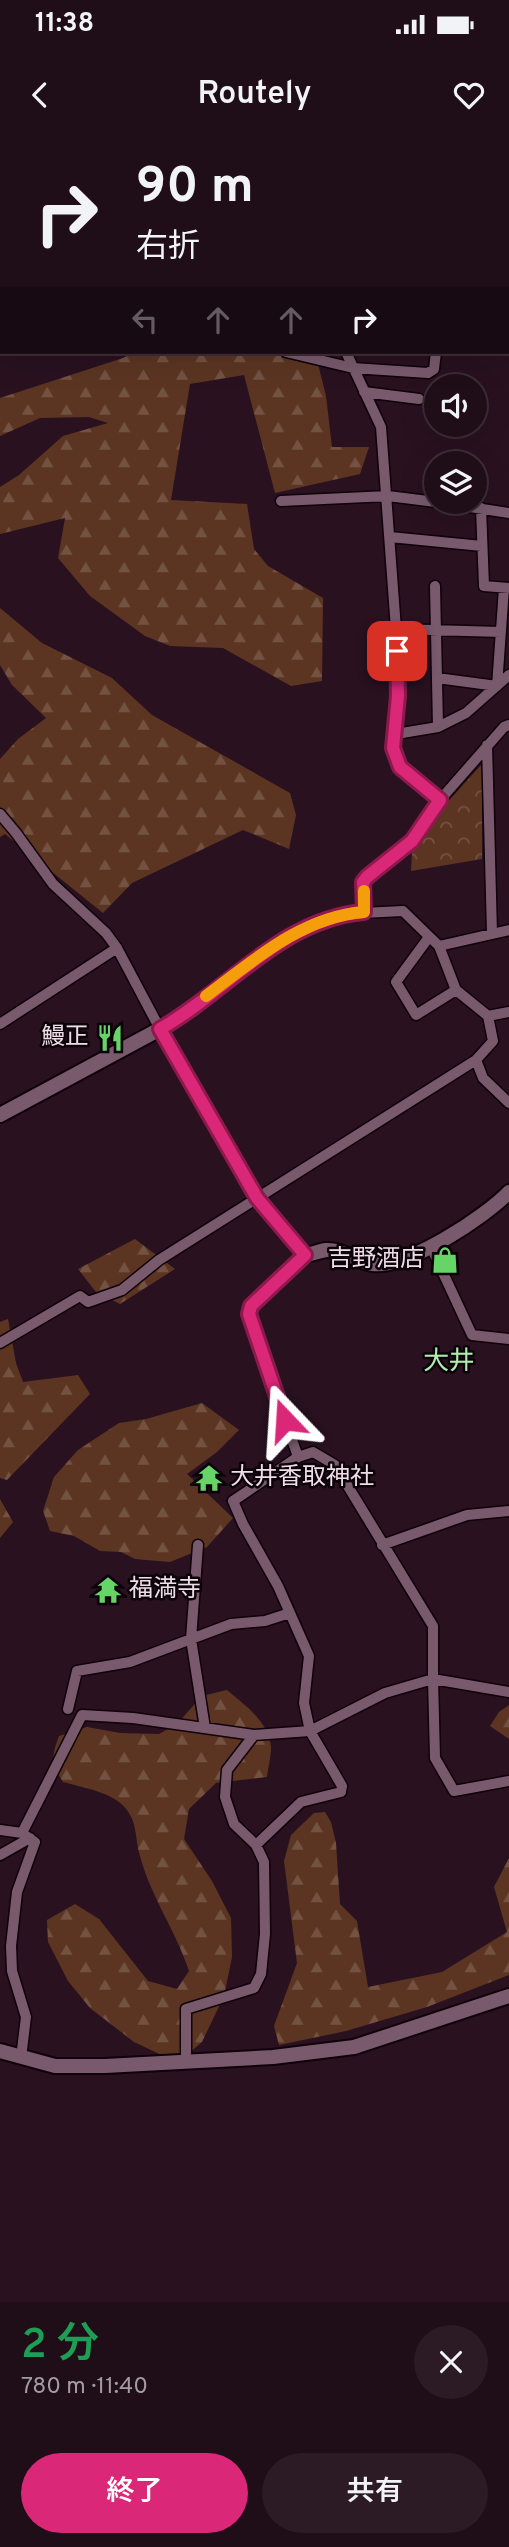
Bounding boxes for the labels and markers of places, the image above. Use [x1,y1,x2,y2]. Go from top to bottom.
pin [367,621,427,681]
place label: 鰻正 [41,1023,89,1053]
restaurant icon: 鰻正 [95,1023,125,1053]
place label: 吉野酒店 [328,1245,424,1275]
shop icon: 吉野酒店 [430,1245,460,1275]
temple icon: 大井香取神社 [194,1463,224,1493]
place label: 大井香取神社 [230,1463,374,1493]
temple icon: 福満寺 [93,1575,123,1605]
place label: 福満寺 [129,1575,201,1605]

